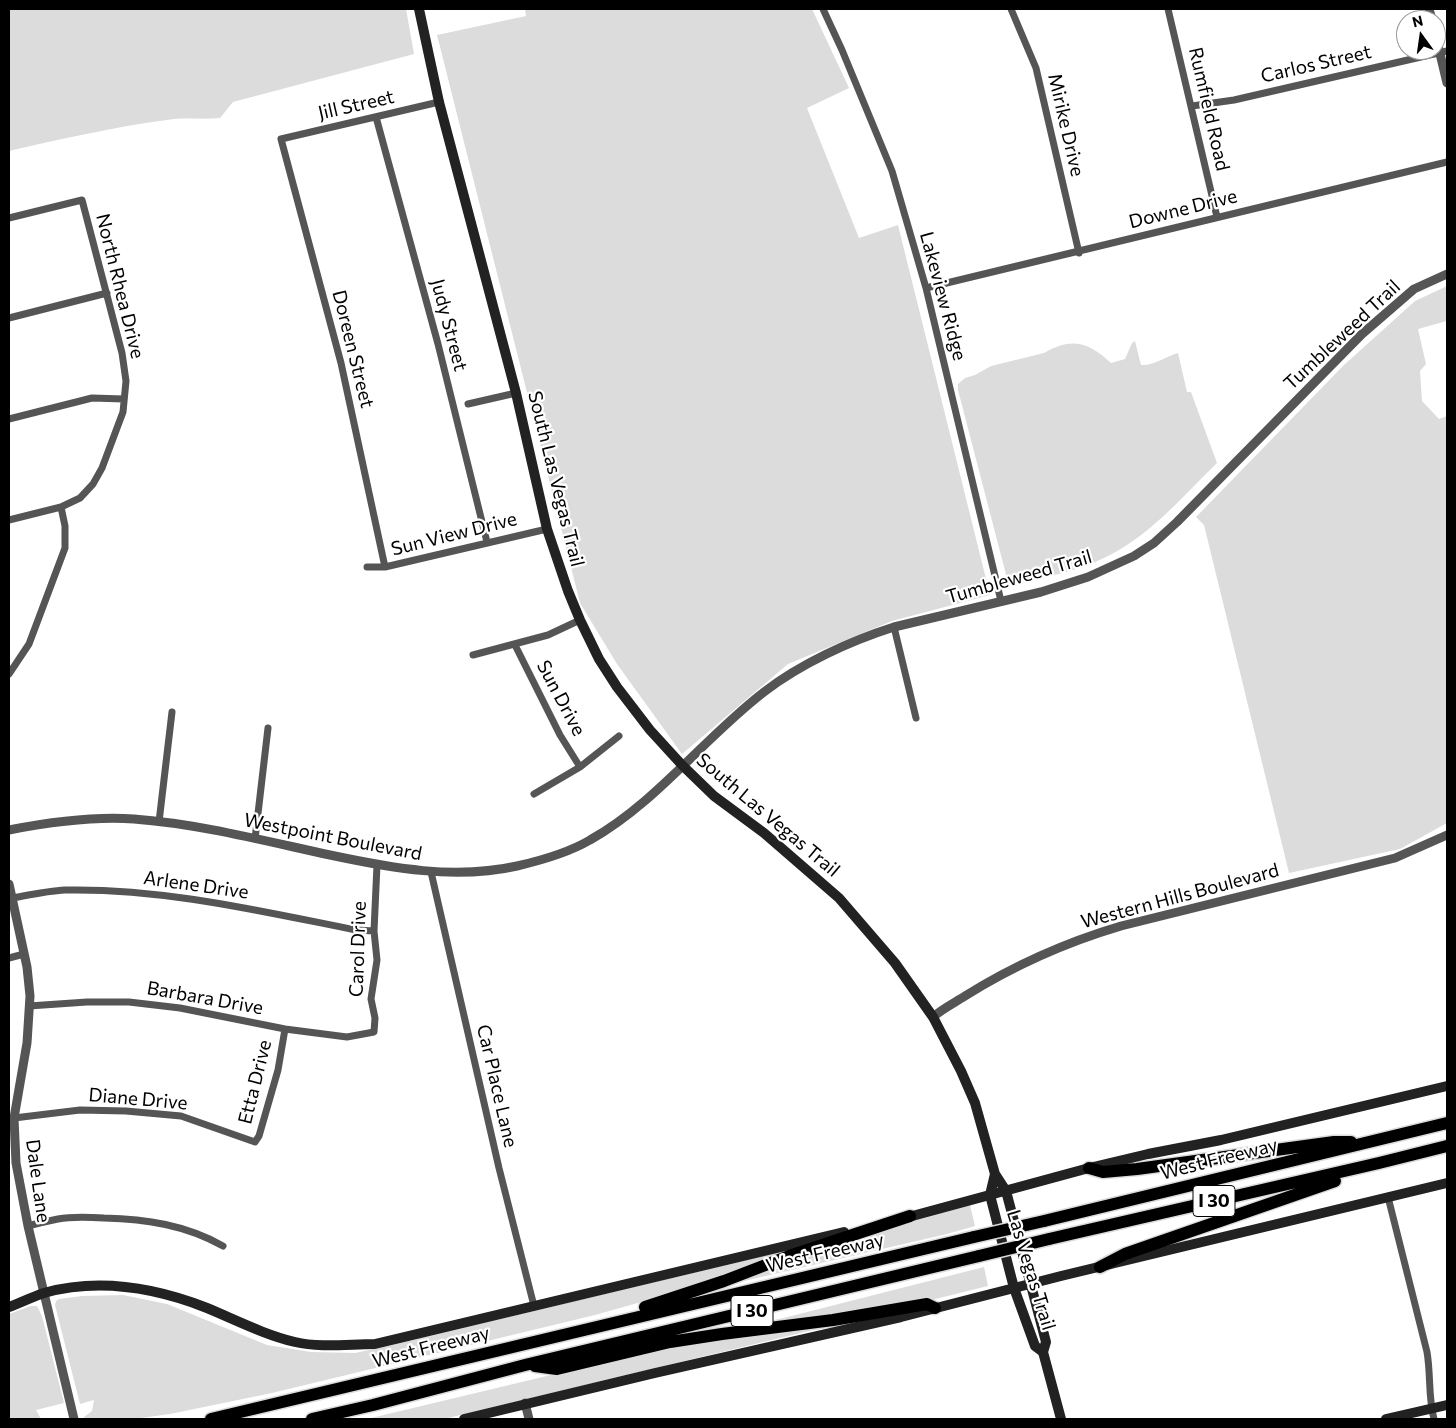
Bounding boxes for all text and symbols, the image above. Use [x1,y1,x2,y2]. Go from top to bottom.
north arrow [1396,10,1446,60]
text: N [1410,11,1425,30]
street label: Carlos Street [1259,40,1373,88]
street label: Rumfield Road [1184,45,1234,173]
street label: Mirike Drive [1043,71,1089,179]
street label: Jill Street [316,85,396,125]
street label: Downe Drive [1127,185,1239,233]
street label: North Rhea Drive [91,211,149,361]
street label: Lakeview Ridge [915,229,971,363]
street label: Tumbleweed Trail [1279,275,1405,395]
street label: Judy Street [426,277,472,373]
street label: Doreen Street [327,288,379,410]
street label: South Las Vegas Trail [523,389,589,569]
street label: Sun View Drive [389,507,519,561]
street label: Tumbleweed Trail [943,545,1095,609]
street label: Sun Drive [532,656,590,740]
street label: South Las Vegas Trail [692,748,844,882]
street label: Westpoint Boulevard [242,809,424,865]
street label: Western Hills Boulevard [1078,859,1282,933]
street label: Arlene Drive [142,866,250,904]
street label: Carol Drive [345,901,371,997]
street label: Barbara Drive [145,977,265,1019]
street label: Car Place Lane [472,1022,522,1150]
street label: Etta Drive [234,1037,276,1127]
street label: Diane Drive [88,1083,188,1115]
street label: West Freeway [1158,1133,1280,1185]
street label: Dale Lane [21,1138,55,1224]
road number: I 30 [1193,1186,1235,1216]
street label: Las Vegas Trail [1002,1207,1060,1333]
street label: West Freeway [764,1228,886,1278]
road number: I 30 [731,1295,773,1326]
street label: West Freeway [370,1321,492,1373]

